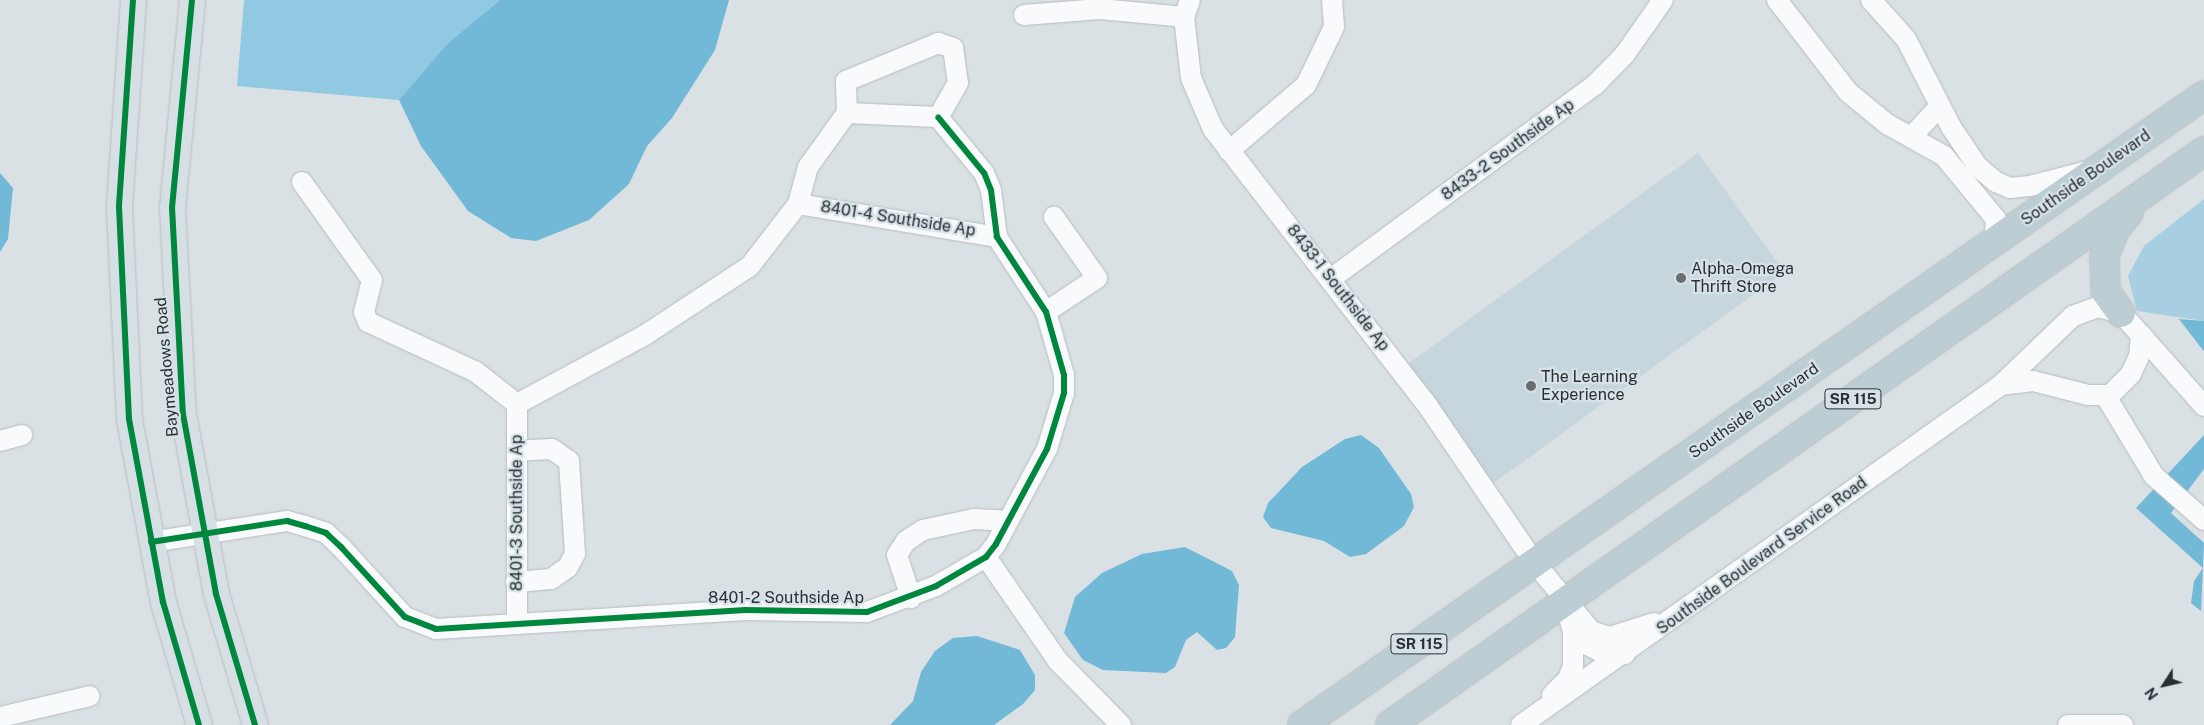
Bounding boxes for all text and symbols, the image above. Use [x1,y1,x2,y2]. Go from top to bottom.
street label: 8433-2 Southside Ap [1438,95,1578,205]
street label: Southside Boulevard [2017,126,2155,230]
street label: 8401-4 Southside Ap [819,197,977,241]
street label: 8433-1 Southside Ap [1283,221,1393,355]
place label: Alpha-Omega Thrift Store [1691,259,1794,297]
marker: Alpha-Omega Thrift Store [1675,272,1687,284]
street label: Baymeadows Road [151,296,183,438]
street label: Southside Boulevard [1685,359,1823,463]
place label: The Learning Experience [1541,367,1638,405]
marker: The Learning Experience [1525,380,1537,392]
road number: SR 115 [1824,386,1882,412]
street label: 8401-3 Southside Ap [507,435,527,591]
street label: Southside Boulevard Service Road [1653,473,1871,639]
street label: 8401-2 Southside Ap [708,588,864,608]
road number: SR 115 [1390,632,1448,656]
north arrow [2139,660,2189,710]
text: N [2142,685,2161,703]

